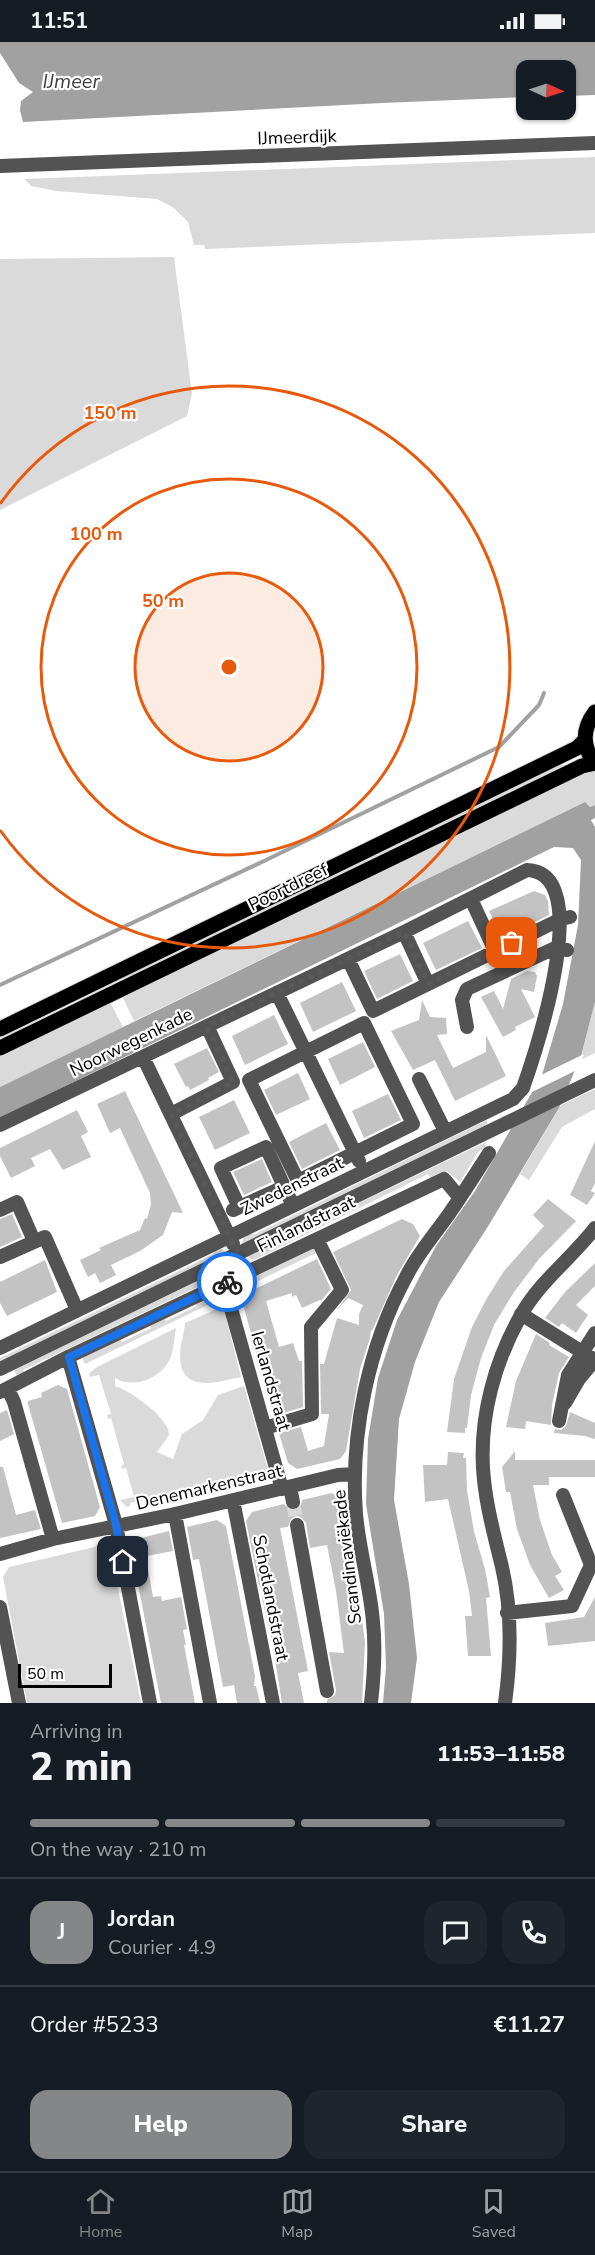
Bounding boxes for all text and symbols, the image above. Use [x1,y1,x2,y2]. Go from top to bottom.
text: 11:51 [30,6,88,36]
north arrow [516,60,576,120]
map controls [516,60,576,120]
water label: IJmeer [42,68,100,95]
street label: IJmeerdijk [257,124,338,150]
text: 150 m [83,401,137,425]
text: 100 m [69,522,123,546]
text: 50 m [142,589,184,613]
centre of rings [219,657,239,677]
street label: Poortdreef [244,857,333,917]
pin [486,917,537,968]
icon: bag [495,926,528,959]
street label: Noorwegenkade [66,1002,196,1082]
street label: Zwedenstraat [237,1150,348,1221]
street label: Finlandstraat [253,1190,360,1258]
courier [197,1252,257,1312]
icon: bike [211,1266,244,1299]
street label: Ierlandstraat [245,1328,297,1434]
street label: Denemarkenstraat [134,1458,285,1515]
street label: Scandinaviëkade [327,1489,367,1625]
street label: Schotlandstraat [247,1533,295,1664]
pin [97,1536,148,1587]
icon: home [106,1545,139,1578]
scale bar [18,1661,112,1688]
text: 50 m [27,1663,64,1685]
text: Arriving in [30,1718,123,1745]
text: 11:53–11:58 [437,1739,565,1769]
text: 2 min [30,1741,133,1794]
text: On the way · 210 m [30,1836,206,1863]
button: chat [424,1901,487,1964]
button: phone [502,1901,565,1964]
text: Jordan [108,1904,175,1934]
text: J [58,1917,65,1947]
text: Courier · 4.9 [108,1934,216,1961]
text: Order #5233 [30,2010,159,2040]
text: €11.27 [494,2010,565,2040]
button: Help [30,2090,292,2159]
button: Share [304,2090,565,2159]
tab: Home [79,2185,122,2243]
tab: Map [281,2185,314,2243]
tab: Saved [472,2185,516,2243]

